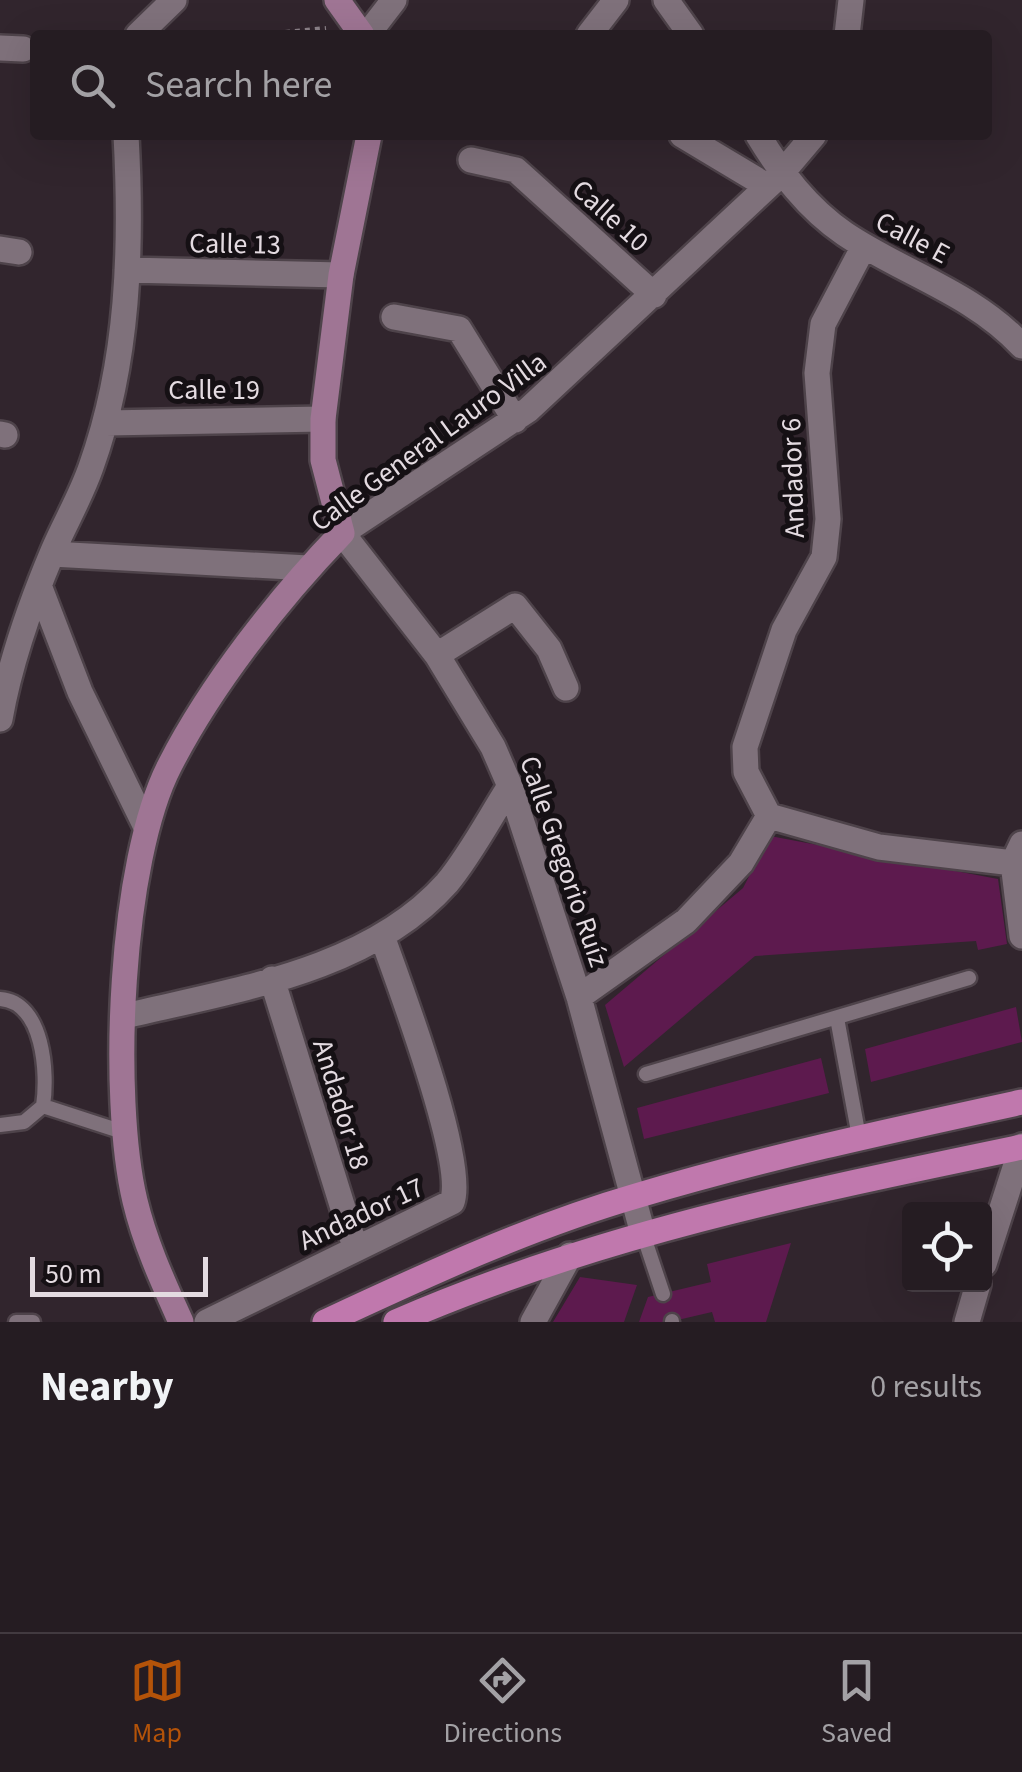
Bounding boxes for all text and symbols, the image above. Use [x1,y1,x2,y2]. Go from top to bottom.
search box [30,30,992,140]
icon: search [65,58,120,113]
text: Search here [145,58,332,112]
street label: Calle 10 [563,170,658,261]
street label: Calle E [868,202,957,274]
street label: Calle 13 [189,223,281,265]
street label: Calle General Lauro Villa [302,342,555,541]
street label: Calle 19 [168,370,260,410]
street label: Andador 6 [771,417,815,539]
street label: Calle Gregorio Ruíz [509,751,619,972]
street label: Andador 18 [302,1034,380,1174]
street label: Andador 17 [292,1167,431,1260]
map controls [902,1202,992,1292]
button: locate [902,1202,992,1292]
scale bar [30,1252,208,1296]
text: 50 m [45,1254,102,1294]
text: Nearby [40,1357,174,1417]
text: 0 results [870,1364,982,1410]
tab: Map [130,1653,185,1753]
tab: Directions [444,1653,562,1753]
tab: Saved [821,1653,892,1753]

